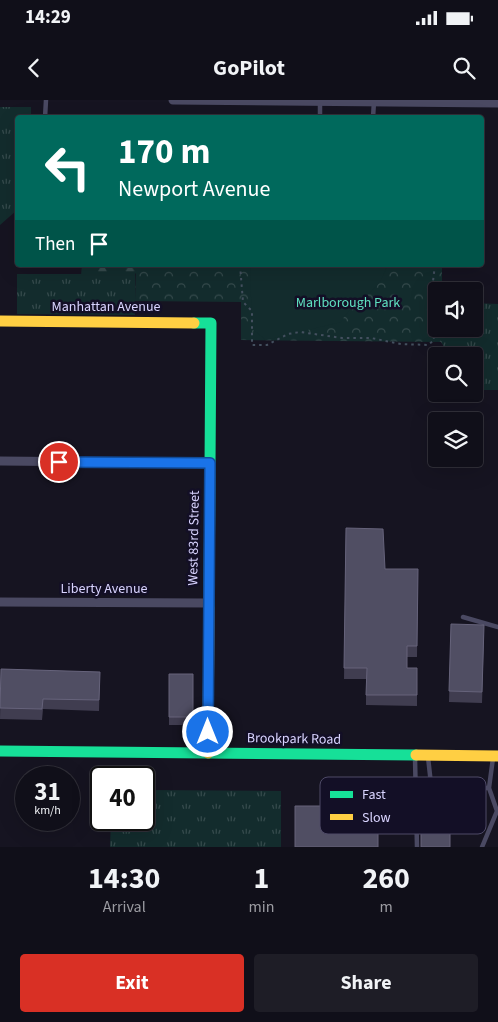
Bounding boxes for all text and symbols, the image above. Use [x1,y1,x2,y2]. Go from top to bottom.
text: 14:29 [25,4,71,31]
text: GoPilot [213,52,285,84]
icon: back [20,54,48,82]
icon: search [450,54,478,82]
text: 170 m [118,127,210,177]
icon: left [35,135,100,200]
text: Newport Avenue [118,173,271,205]
icon: arrive [85,230,113,258]
text: Then [35,231,75,258]
map controls [428,282,483,467]
button: sound [428,282,483,337]
park label: Marlborough Park [296,293,400,313]
street label: Manhattan Avenue [52,297,161,317]
button: search [428,347,483,402]
button: layers [428,412,483,467]
pin [38,441,80,483]
icon: arrive [45,448,73,476]
street label: West 83rd Street [183,490,205,586]
street label: Liberty Avenue [60,579,148,599]
position arrow [181,705,233,757]
street label: Brookpark Road [247,728,341,750]
speed limit sign: 40 [90,766,155,831]
text: 31 [34,774,61,810]
legend [320,777,486,834]
text: Fast [362,785,386,805]
text: km/h [34,802,61,819]
text: Slow [362,808,391,828]
text: 14:30 [88,857,160,900]
text: 1 [253,857,269,900]
text: 260 [362,857,410,900]
text: Arrival [103,896,146,918]
text: min [248,896,274,918]
text: m [380,896,393,918]
button: Exit [20,954,244,1012]
button: Share [254,954,478,1012]

